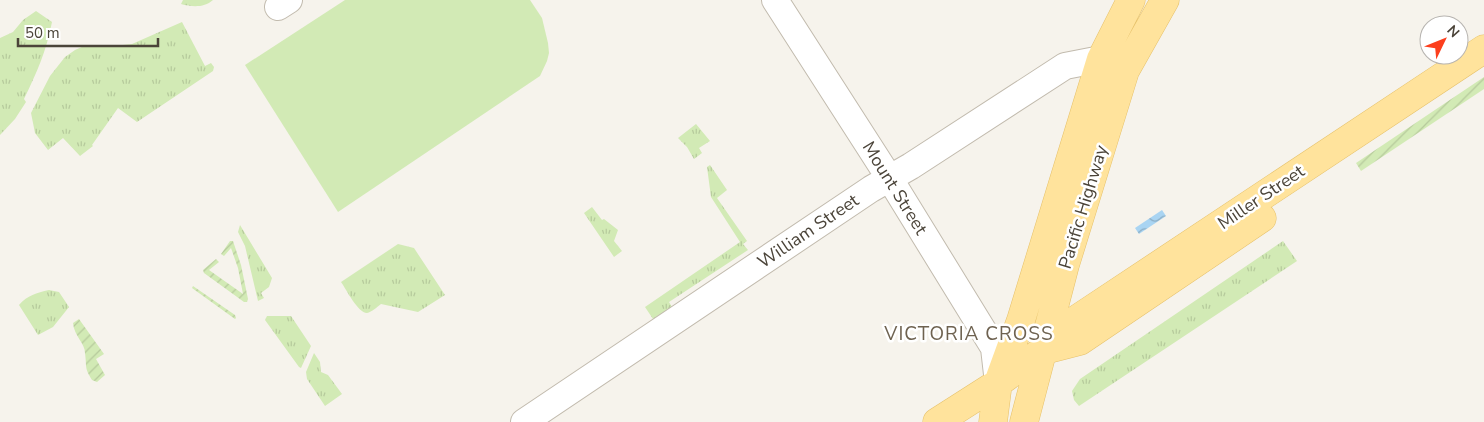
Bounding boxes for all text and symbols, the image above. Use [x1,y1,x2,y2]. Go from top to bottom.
scale bar [18,15,158,47]
north arrow [1419,15,1469,65]
text: N [1443,21,1464,42]
text: 50 m [25,23,60,43]
street label: Mount Street [857,137,934,240]
street label: Pacific Highway [1053,141,1113,272]
street label: Miller Street [1213,159,1310,235]
street label: William Street [753,188,864,274]
district label: VICTORIA CROSS [883,321,1054,347]

